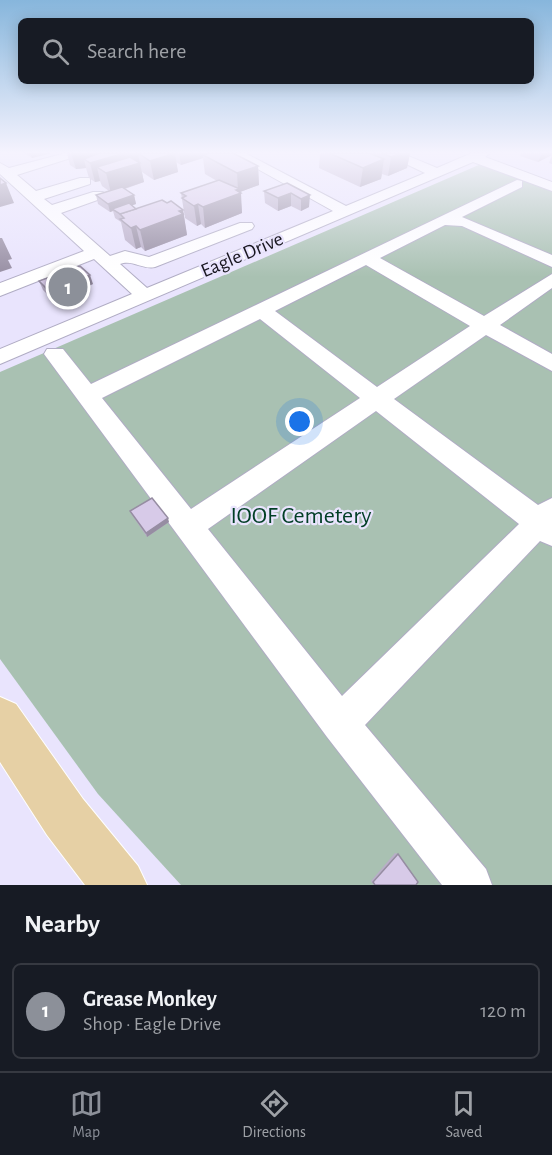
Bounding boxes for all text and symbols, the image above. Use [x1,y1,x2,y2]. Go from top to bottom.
search box [18,18,534,84]
icon: search [39,35,72,68]
text: Search here [87,40,186,62]
street label: Eagle Drive [198,229,286,281]
pin: 1 [48,264,88,310]
your location [285,407,314,436]
park label: IOOF Cemetery [231,504,371,528]
text: Nearby [24,911,100,937]
text: Grease Monkey [83,988,217,1010]
text: 1 [42,1001,49,1021]
text: 120 m [480,1001,526,1021]
text: Shop · Eagle Drive [83,1014,221,1034]
tab: Map [70,1087,103,1142]
tab: Directions [242,1087,306,1142]
tab: Saved [446,1087,482,1142]

